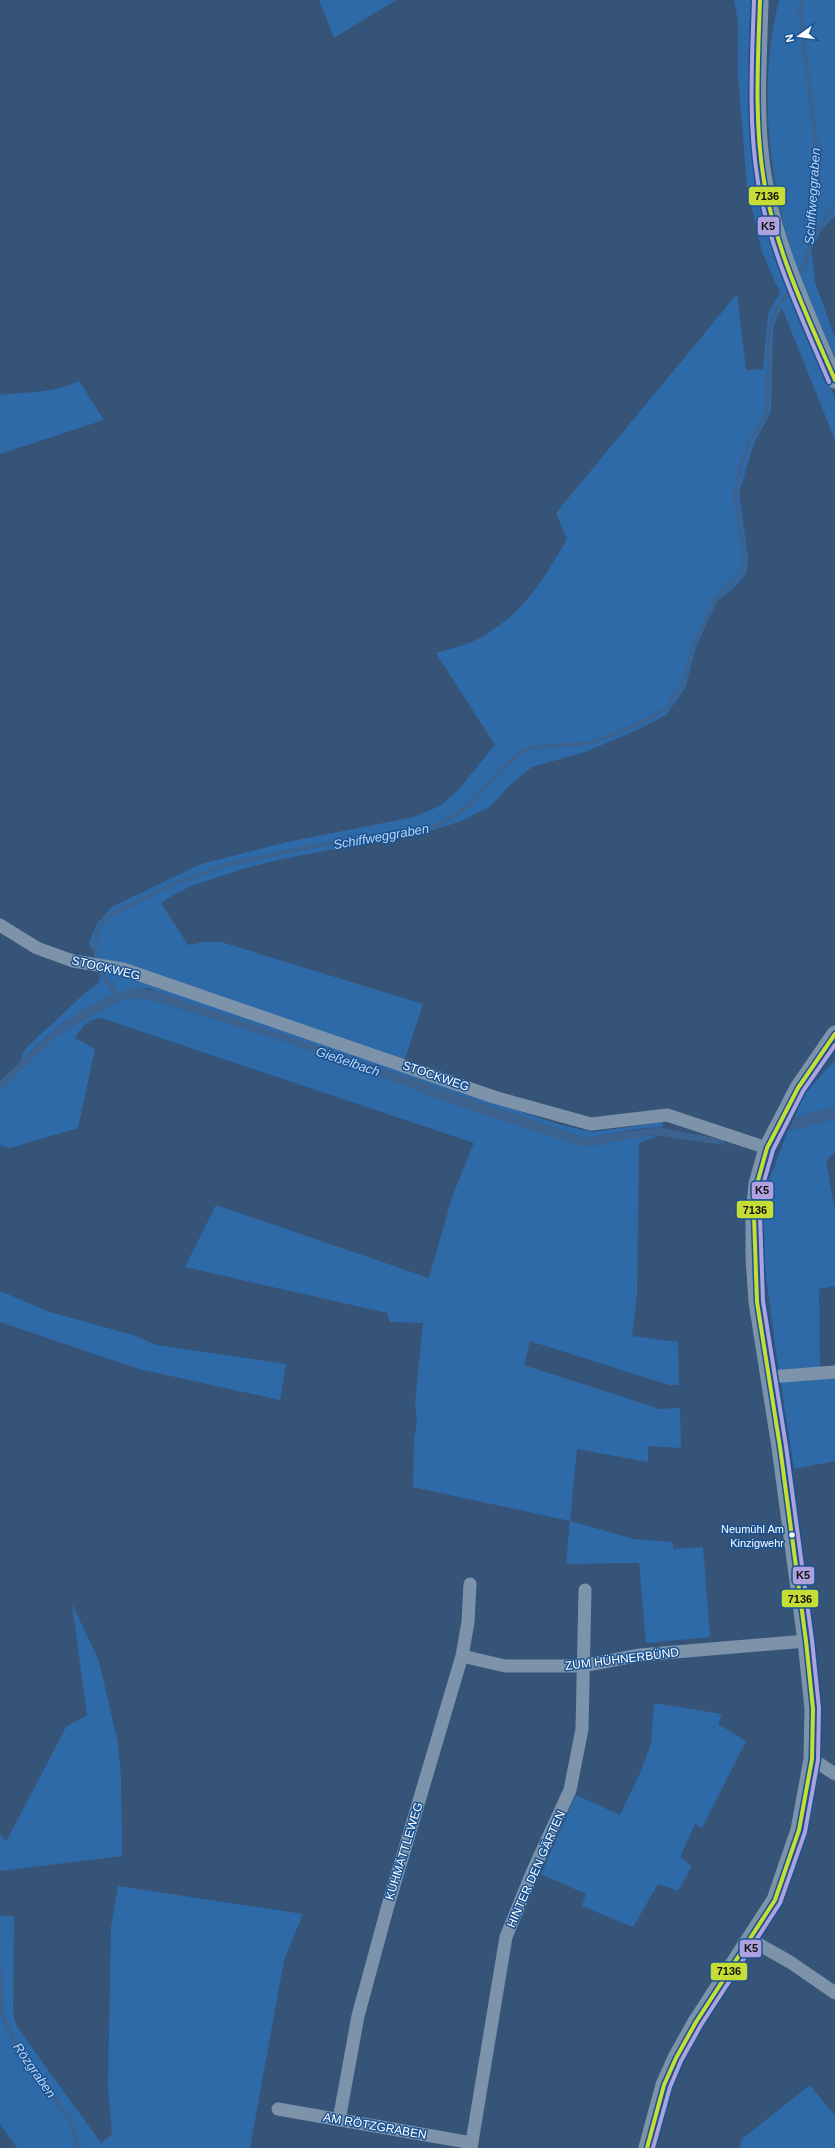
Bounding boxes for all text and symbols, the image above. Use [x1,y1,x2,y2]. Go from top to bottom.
north arrow [779,16,819,56]
text: N [783,33,796,44]
water label: Schiffweggraben [802,147,823,245]
line badge: 7136 [748,186,786,206]
text: 7136 [755,190,779,202]
line badge: K5 [757,216,780,236]
text: K5 [761,220,775,232]
water label: Schiffweggraben [332,821,430,852]
street label: STOCKWEG [70,953,142,983]
water label: Gießelbach [314,1044,382,1079]
street label: STOCKWEG [401,1058,471,1094]
line badge: K5 [751,1181,774,1200]
text: K5 [755,1184,769,1196]
line badge: 7136 [736,1200,774,1219]
text: 7136 [743,1204,767,1216]
place label: Neumühl Am Kinzigwehr [721,1523,784,1549]
marker: Neumühl Am Kinzigwehr [787,1530,797,1540]
line badge: K5 [792,1566,815,1585]
text: K5 [796,1569,810,1581]
line badge: 7136 [781,1589,819,1608]
text: 7136 [788,1593,812,1605]
street label: ZUM HÜHNERBÜND [564,1645,680,1673]
street label: KUHMÄTTLEWEG [382,1800,426,1902]
street label: HINTER DEN GÄRTEN [504,1808,568,1930]
line badge: K5 [739,1939,762,1958]
text: K5 [744,1942,758,1954]
line badge: 7136 [710,1962,748,1981]
text: 7136 [717,1965,741,1977]
water label: Rözgraben [10,2040,59,2101]
street label: AM RÖTZGRABEN [322,2110,428,2142]

